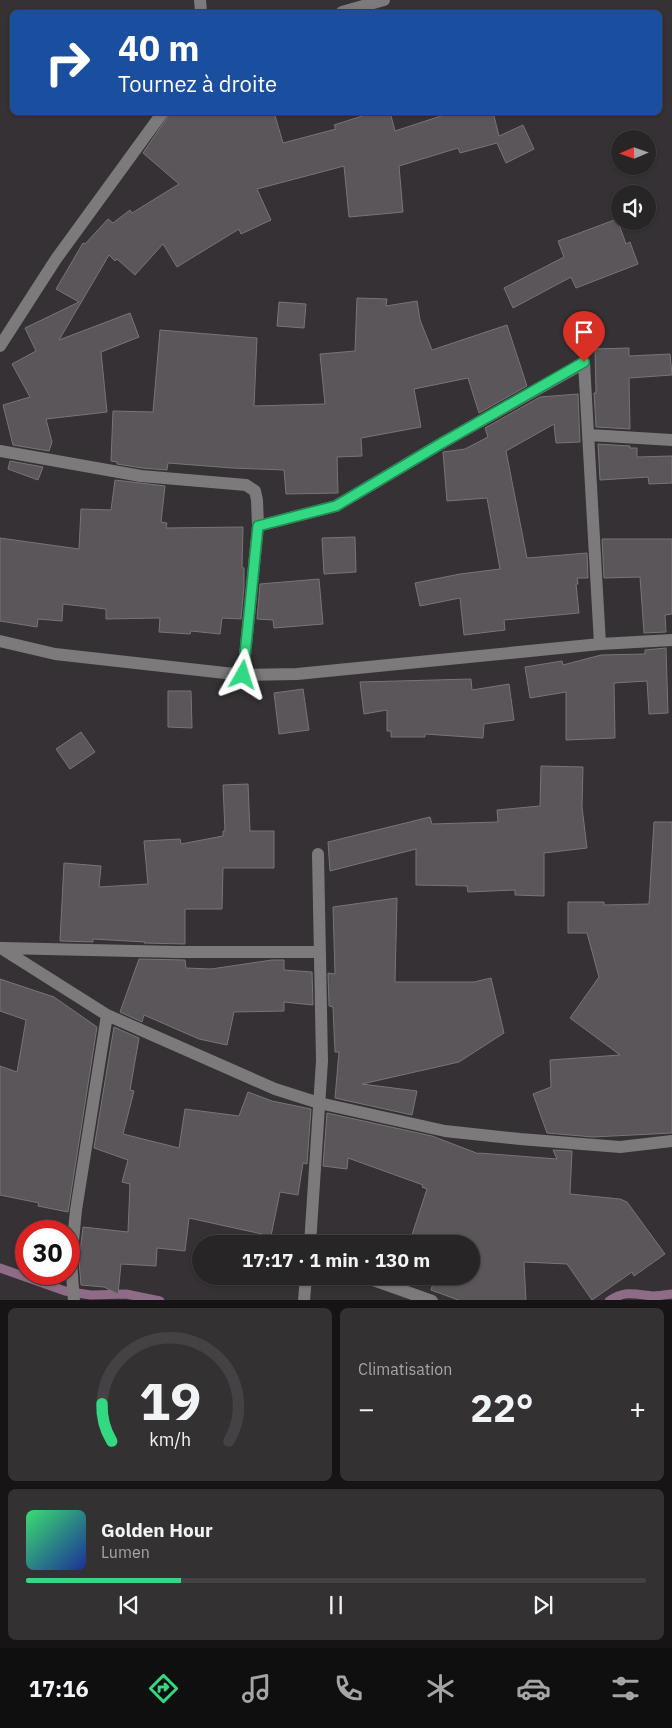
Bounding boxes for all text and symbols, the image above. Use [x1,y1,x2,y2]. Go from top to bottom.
text: 40 m [118,25,200,71]
icon: right [35,30,100,95]
text: Tournez à droite [118,69,277,98]
north arrow [611,130,656,175]
map controls [611,130,656,230]
button: sound [611,185,656,230]
pin [563,311,605,362]
icon: arrive [570,318,598,346]
position arrow [216,648,268,700]
speed limit sign: 30 [15,1220,80,1285]
text: 17:17 · 1 min · 130 m [242,1248,430,1272]
text: Climatisation [358,1359,452,1379]
text: 19 [139,1367,201,1434]
text: 22° [470,1383,534,1432]
text: − [358,1390,375,1427]
text: + [629,1390,646,1427]
text: km/h [149,1428,191,1451]
text: Golden Hour [101,1518,213,1542]
text: Lumen [101,1542,150,1562]
icon: previous [115,1591,143,1619]
icon: pause [322,1591,350,1619]
icon: next [529,1591,557,1619]
icon: directions [146,1671,181,1706]
icon: music [239,1671,274,1706]
icon: phone [331,1671,366,1706]
icon: climate [423,1671,458,1706]
icon: car [516,1671,551,1706]
icon: filters [608,1671,643,1706]
text: 17:16 [29,1674,89,1703]

